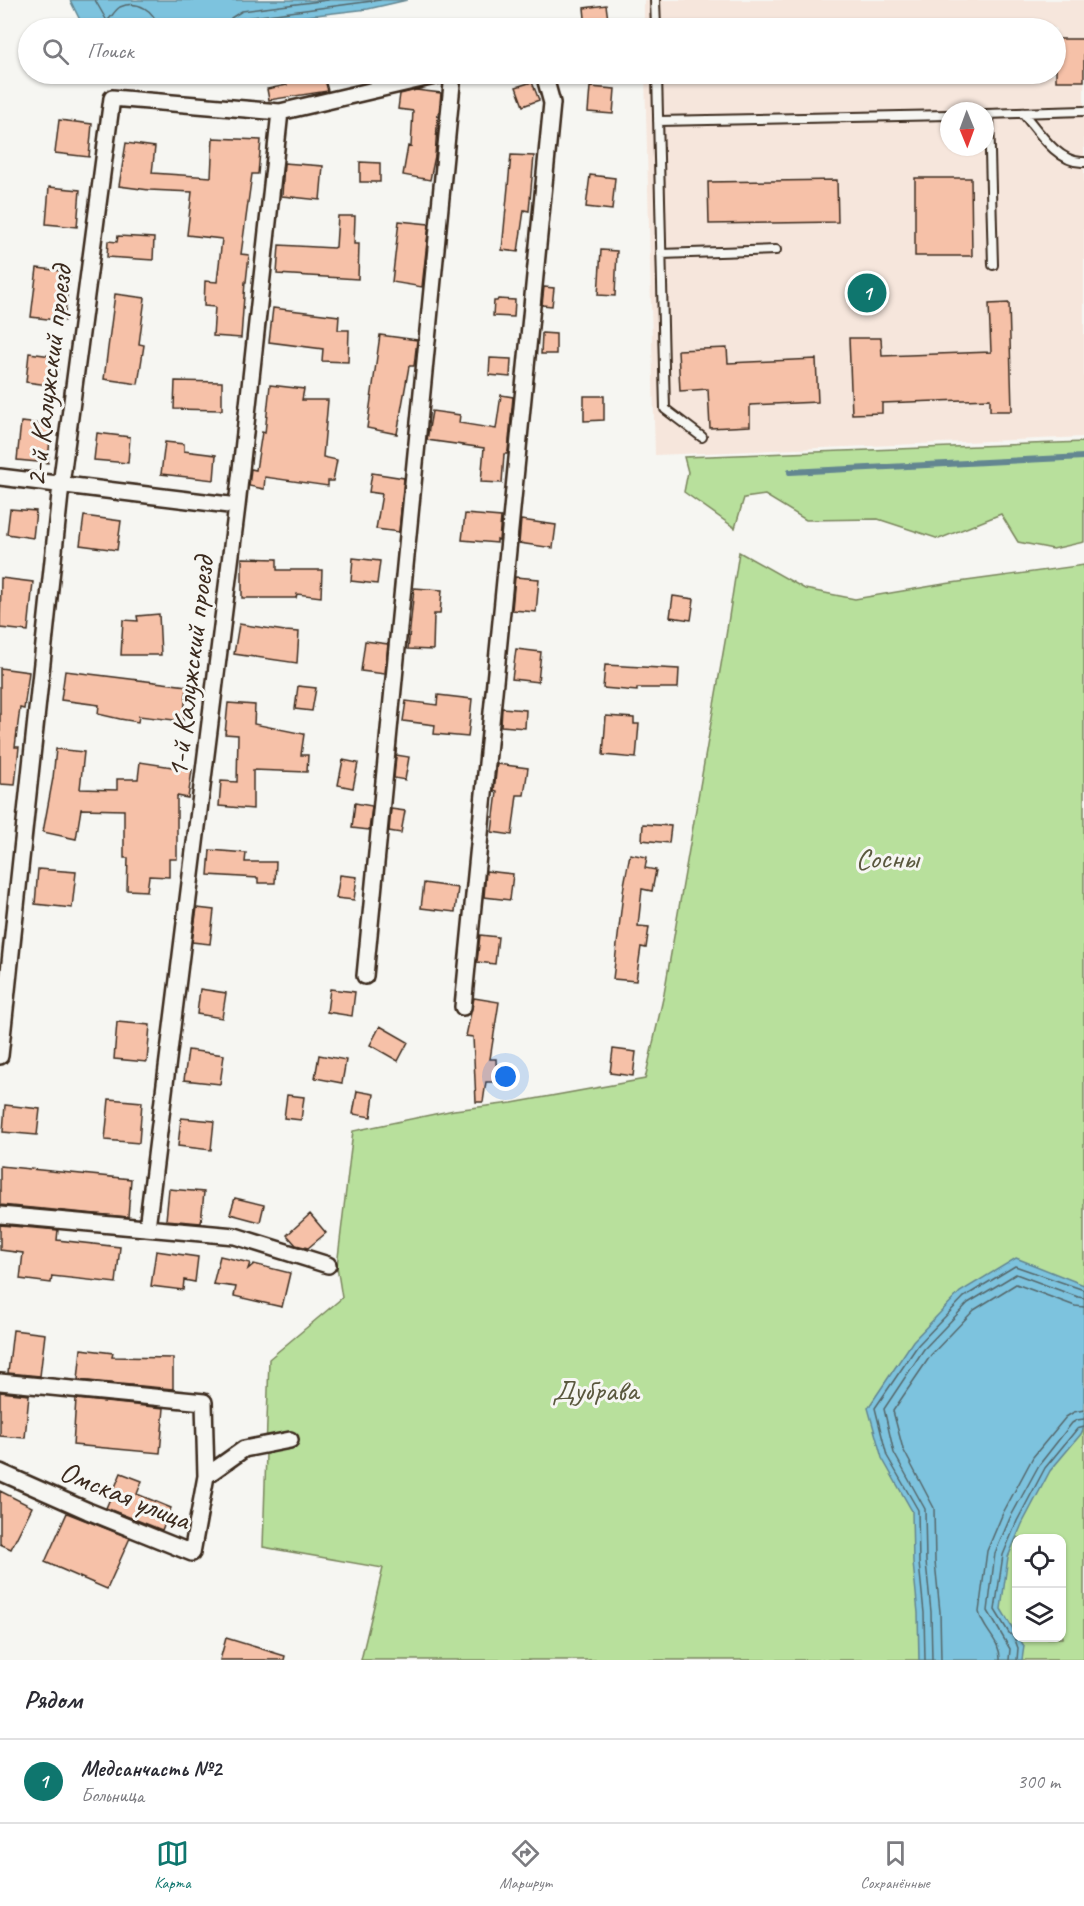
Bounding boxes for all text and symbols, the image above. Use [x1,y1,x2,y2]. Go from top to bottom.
search box [18,18,1066,84]
icon: search [39,35,72,68]
text: Поиск [87,37,133,65]
north arrow [940,102,994,156]
street label: 2-й Калужский проезд [16,261,81,489]
pin: 1 [848,270,886,316]
street label: 1-й Калужский проезд [158,552,223,780]
park label: Сосны [856,839,921,877]
your location [491,1062,520,1091]
park label: Дубрава [552,1371,641,1409]
street label: Омская улица [54,1452,198,1539]
map controls [1012,1534,1066,1642]
button: locate [1012,1534,1066,1588]
button: layers [1012,1588,1066,1642]
text: Рядом [24,1683,82,1716]
text: Медсанчасть №2 [81,1755,221,1783]
text: 1 [39,1769,48,1794]
text: 300 m [1017,1769,1060,1794]
text: Больница [81,1783,144,1808]
tab: Карта [154,1837,191,1893]
tab: Маршрут [499,1837,552,1893]
tab: Сохранённые [860,1837,930,1893]

